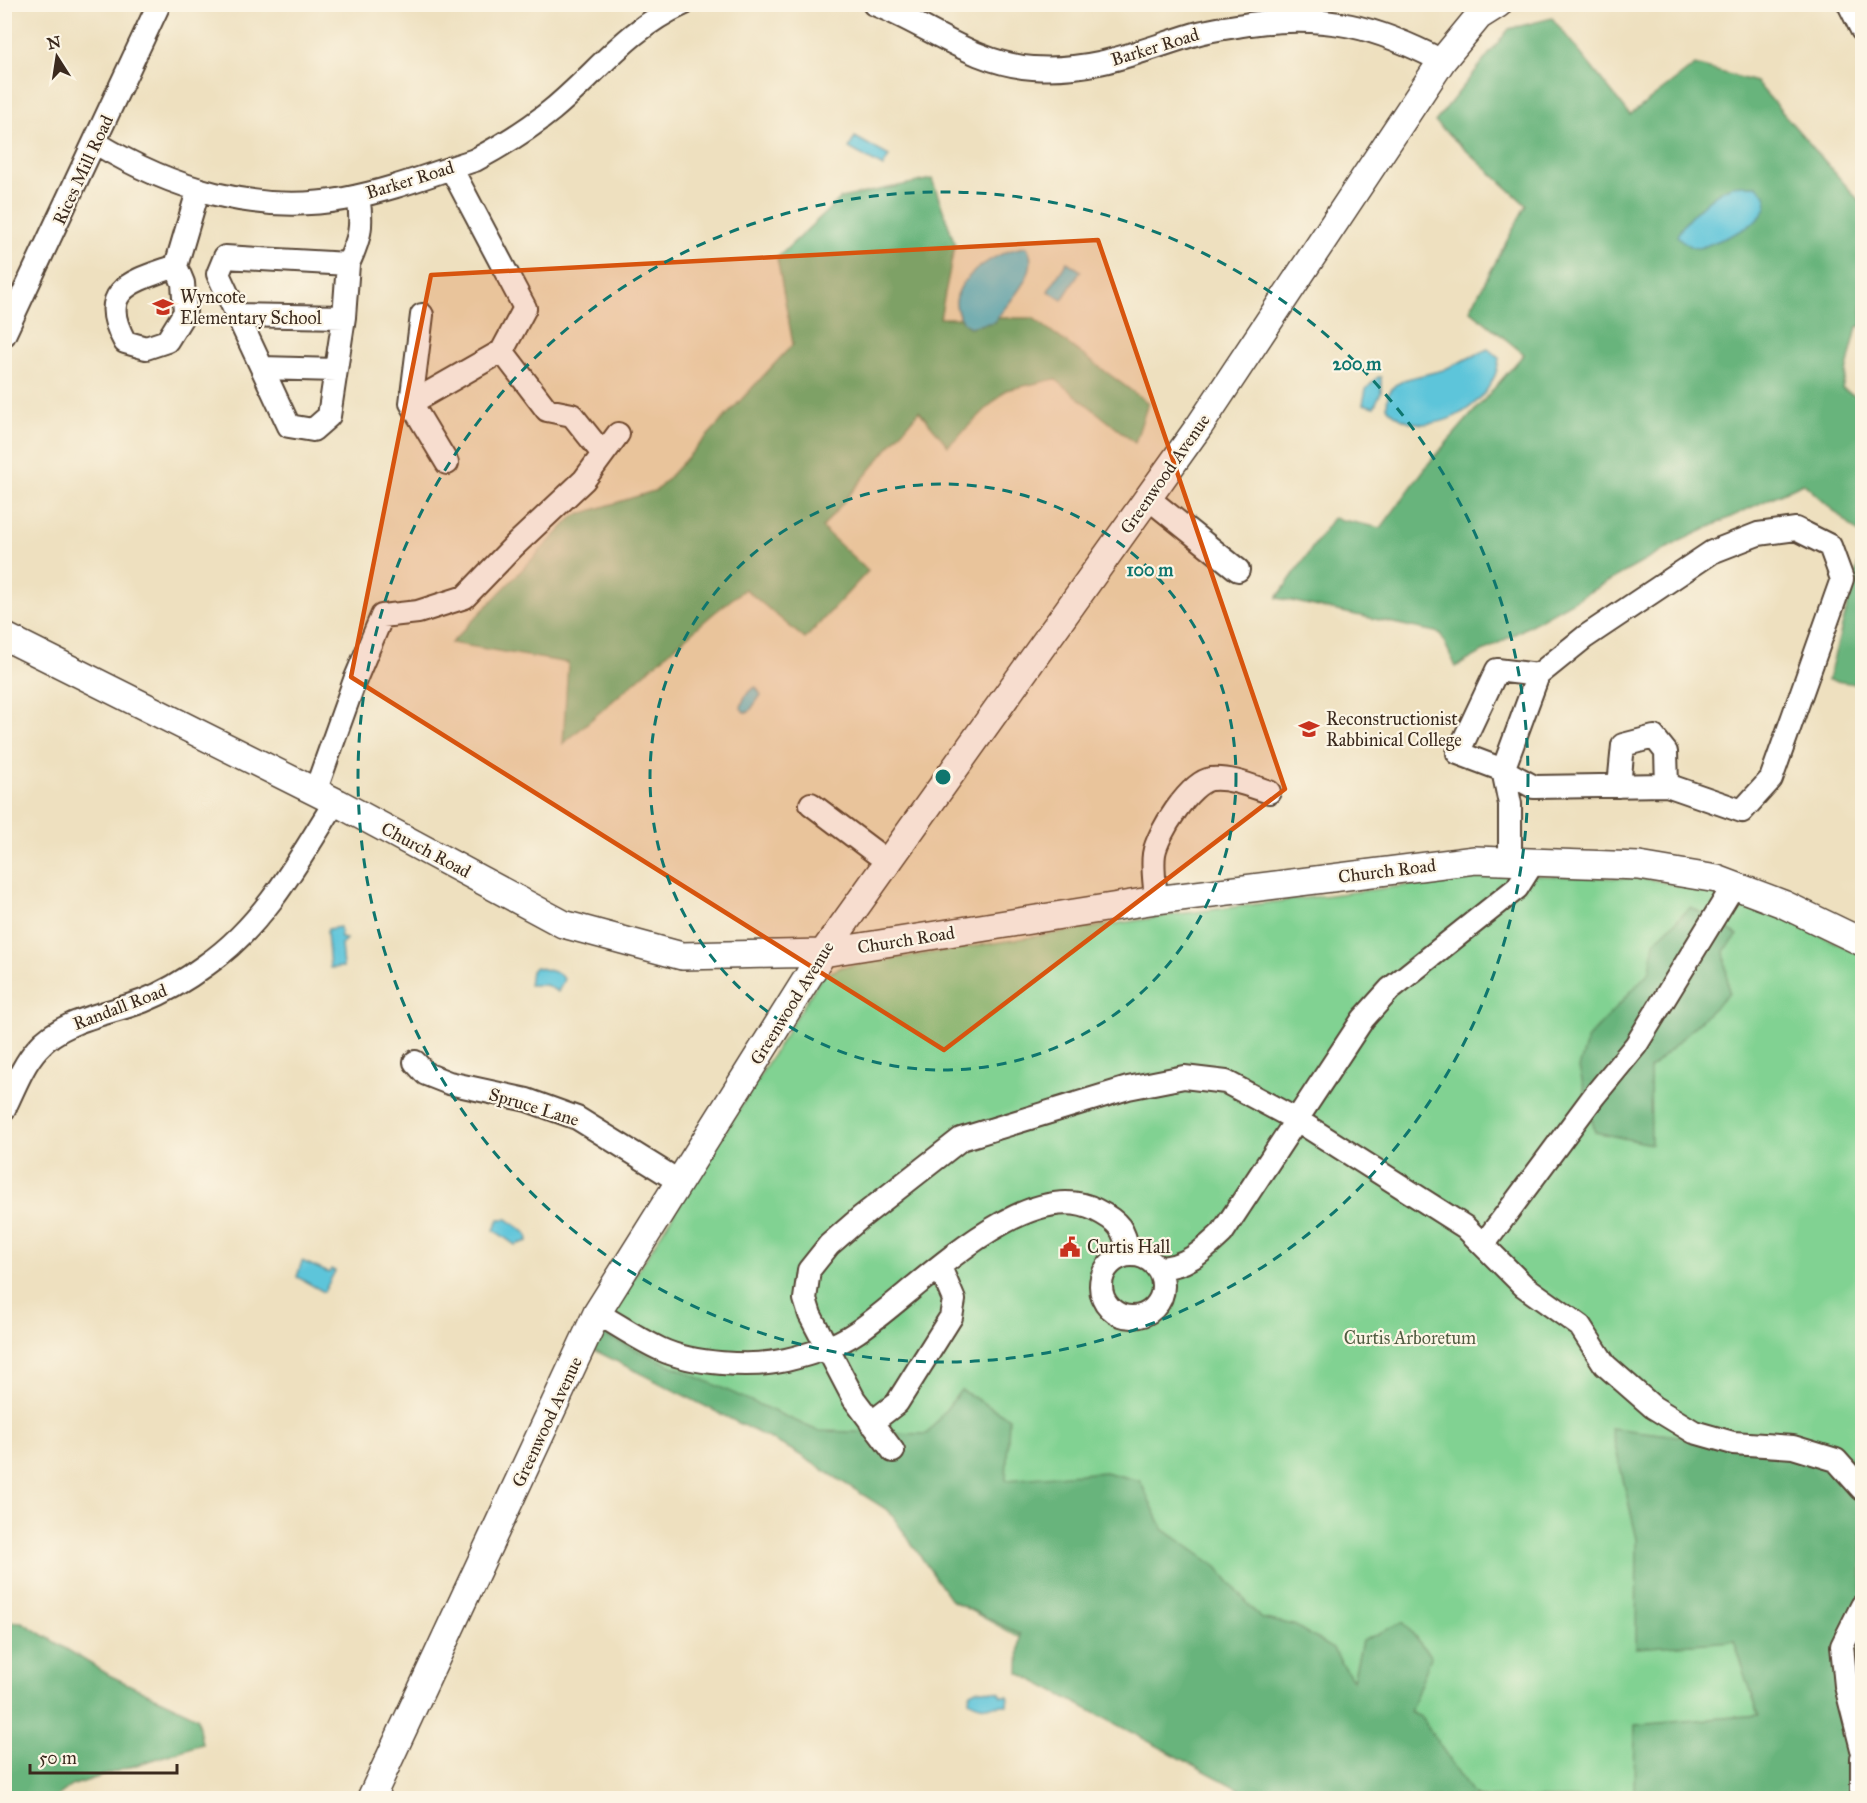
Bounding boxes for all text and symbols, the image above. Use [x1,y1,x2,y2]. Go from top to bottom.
street label: Barker Road [1108,23,1202,71]
north arrow [27,27,87,87]
text: N [45,32,63,54]
street label: Rices Mill Road [48,112,118,228]
street label: Barker Road [363,156,457,204]
place label: Wyncote Elementary School [180,286,322,329]
school or university icon: Wyncote Elementary School [151,295,175,319]
text: 200 m [1333,353,1382,375]
street label: Greenwood Avenue [1115,410,1215,538]
text: 100 m [1127,559,1174,581]
place label: Reconstructionist Rabbinical College [1326,708,1462,752]
school or university icon: Reconstructionist Rabbinical College [1297,717,1321,741]
centre of rings [933,767,953,787]
street label: Church Road [377,817,475,883]
street label: Church Road [1337,854,1437,888]
street label: Church Road [856,921,956,959]
street label: Greenwood Avenue [745,937,839,1069]
street label: Randall Road [70,979,170,1035]
street label: Spruce Lane [486,1083,582,1131]
public building icon: Curtis Hall [1058,1235,1082,1259]
place label: Curtis Hall [1087,1236,1170,1258]
park label: Curtis Arboretum [1344,1327,1476,1349]
street label: Greenwood Avenue [507,1353,587,1491]
scale bar [30,1737,177,1775]
text: 50 m [39,1747,77,1769]

